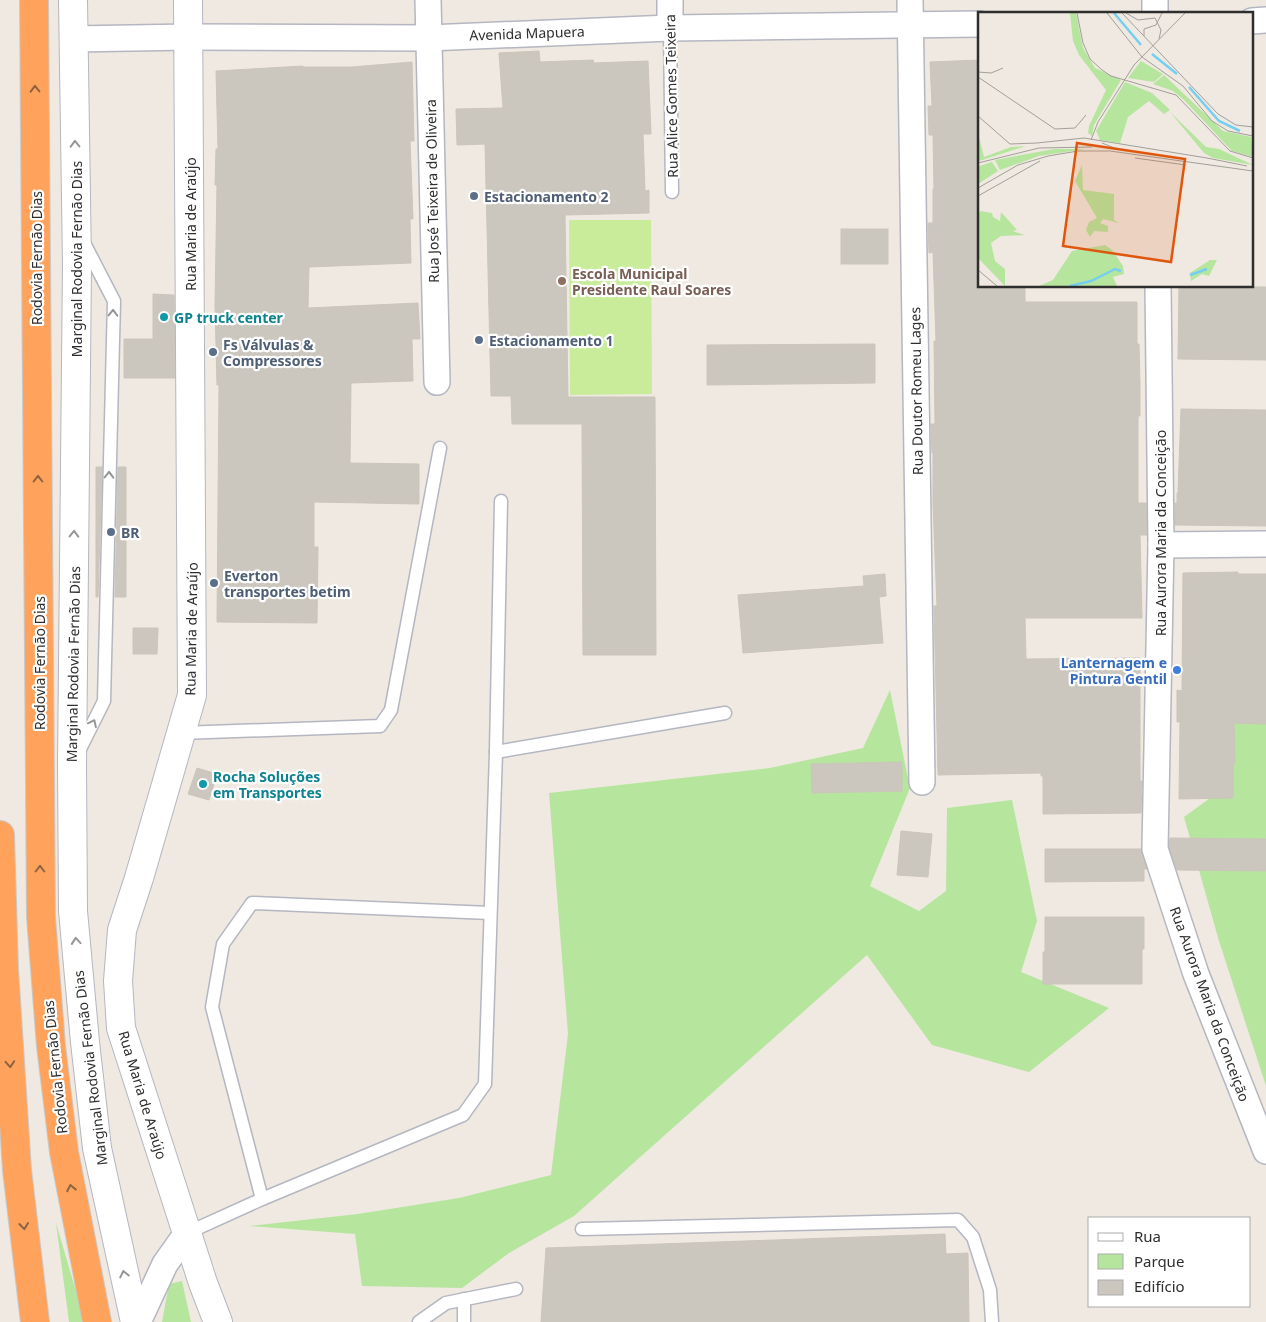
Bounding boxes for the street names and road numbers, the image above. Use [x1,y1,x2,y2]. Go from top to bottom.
street label: Rua Alice Gomes Teixeira [660,14,682,178]
street label: Avenida Mapuera [469,21,585,45]
street label: Rua José Teixeira de Oliveira [421,99,443,283]
street label: Rua Maria de Araújo [181,157,200,291]
street label: Marginal Rodovia Fernão Dias [67,161,86,357]
street label: Rodovia Fernão Dias [27,191,46,325]
street label: Rua Doutor Romeu Lages [905,307,927,475]
street label: Rua Aurora Maria da Conceição [1151,430,1170,636]
street label: Rua Maria de Araújo [180,562,202,696]
street label: Marginal Rodovia Fernão Dias [62,565,84,762]
street label: Rodovia Fernão Dias [30,596,49,730]
street label: Rua Aurora Maria da Conceição [1166,904,1254,1104]
street label: Marginal Rodovia Fernão Dias [69,969,111,1167]
street label: Rodovia Fernão Dias [39,999,71,1135]
street label: Rua Maria de Araújo [114,1028,172,1162]

